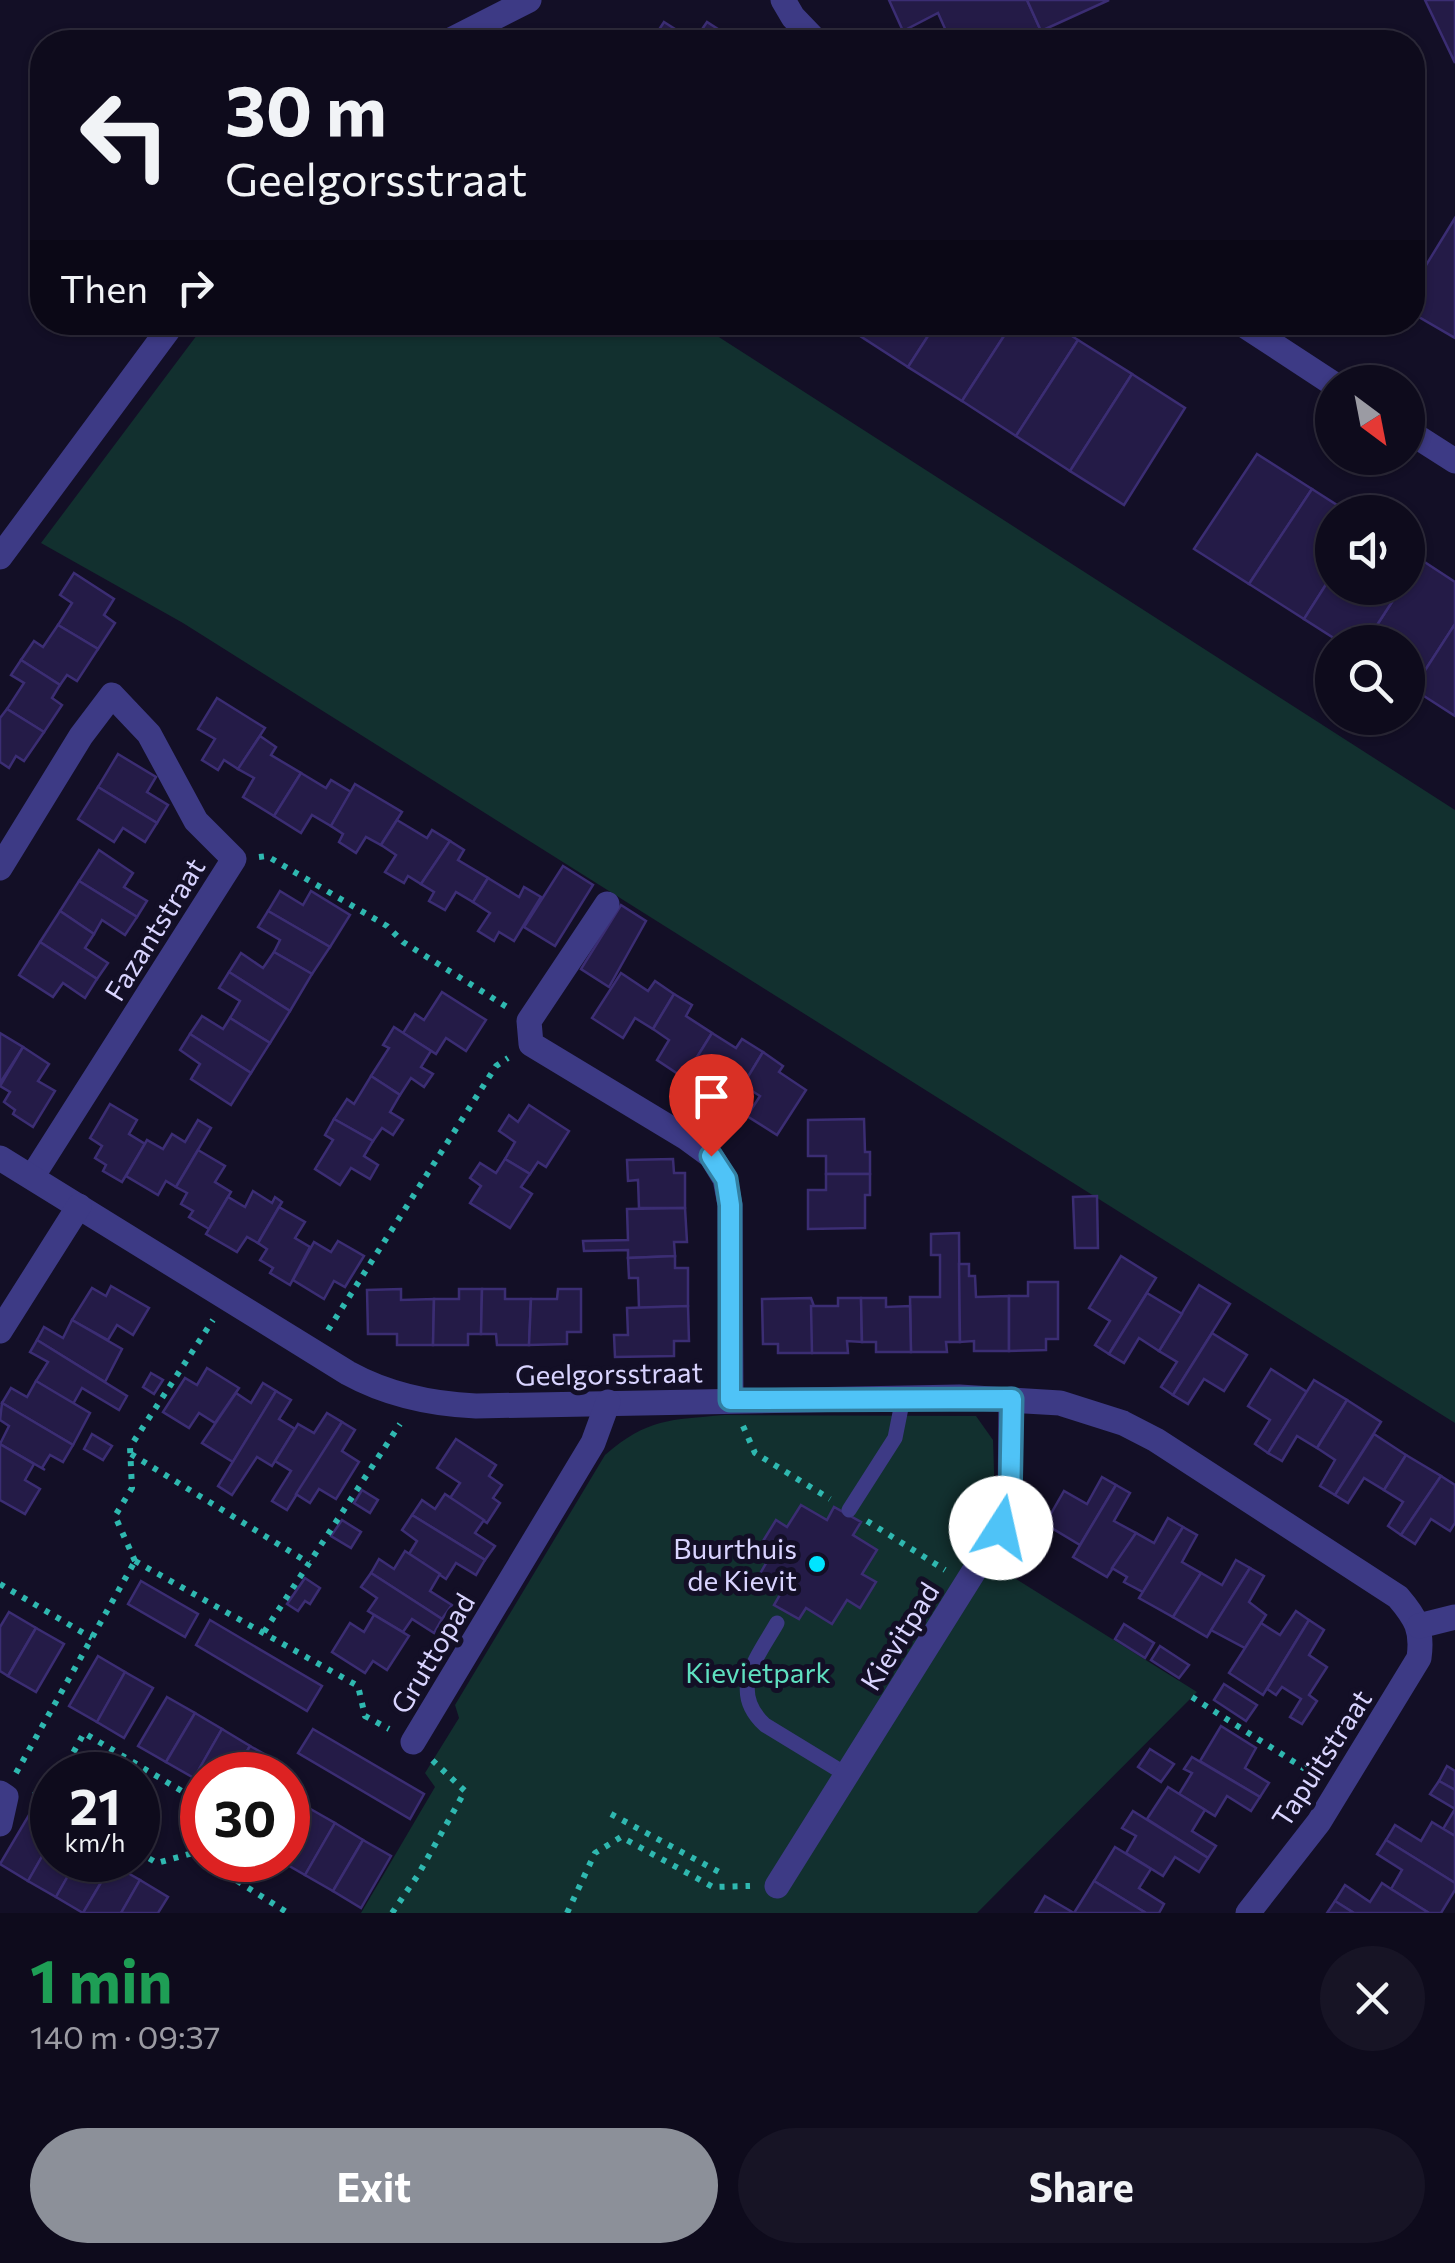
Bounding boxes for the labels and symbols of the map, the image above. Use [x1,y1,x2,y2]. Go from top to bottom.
north arrow [1315,365,1425,475]
street label: Fazantstraat [97,851,211,1007]
pin [669,1054,754,1157]
street label: Geelgorsstraat [515,1354,703,1392]
position arrow [949,1476,1053,1580]
place label: Buurthuis de Kievit [673,1531,797,1597]
marker: Buurthuis de Kievit [806,1553,828,1575]
street label: Kievitpad [853,1576,945,1696]
street label: Gruttopad [383,1587,481,1719]
park label: Kievietpark [685,1655,831,1689]
street label: Tapuitstraat [1264,1683,1378,1833]
speed limit sign: 30 [180,1752,310,1882]

